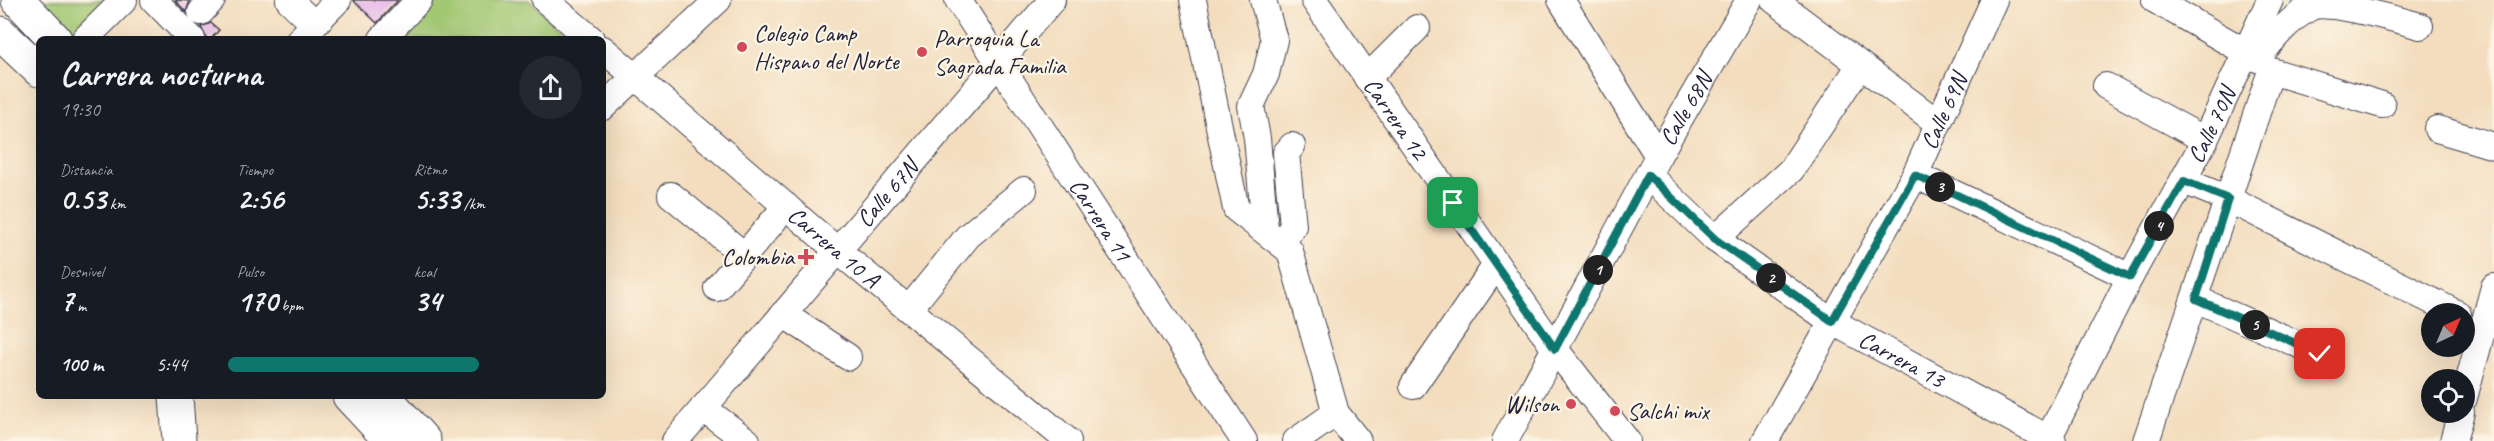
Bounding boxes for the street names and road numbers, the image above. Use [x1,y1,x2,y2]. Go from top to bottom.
street label: Calle 68N [1652,64,1720,151]
street label: Calle 69N [1914,66,1975,154]
street label: Carrera 12 [1357,72,1436,167]
street label: Calle 70N [2180,80,2244,168]
street label: Calle 67N [850,150,926,233]
street label: Carrera 11 [1063,173,1139,268]
street label: Carrera 10 A [782,200,886,295]
street label: Carrera 13 [1854,324,1952,395]

